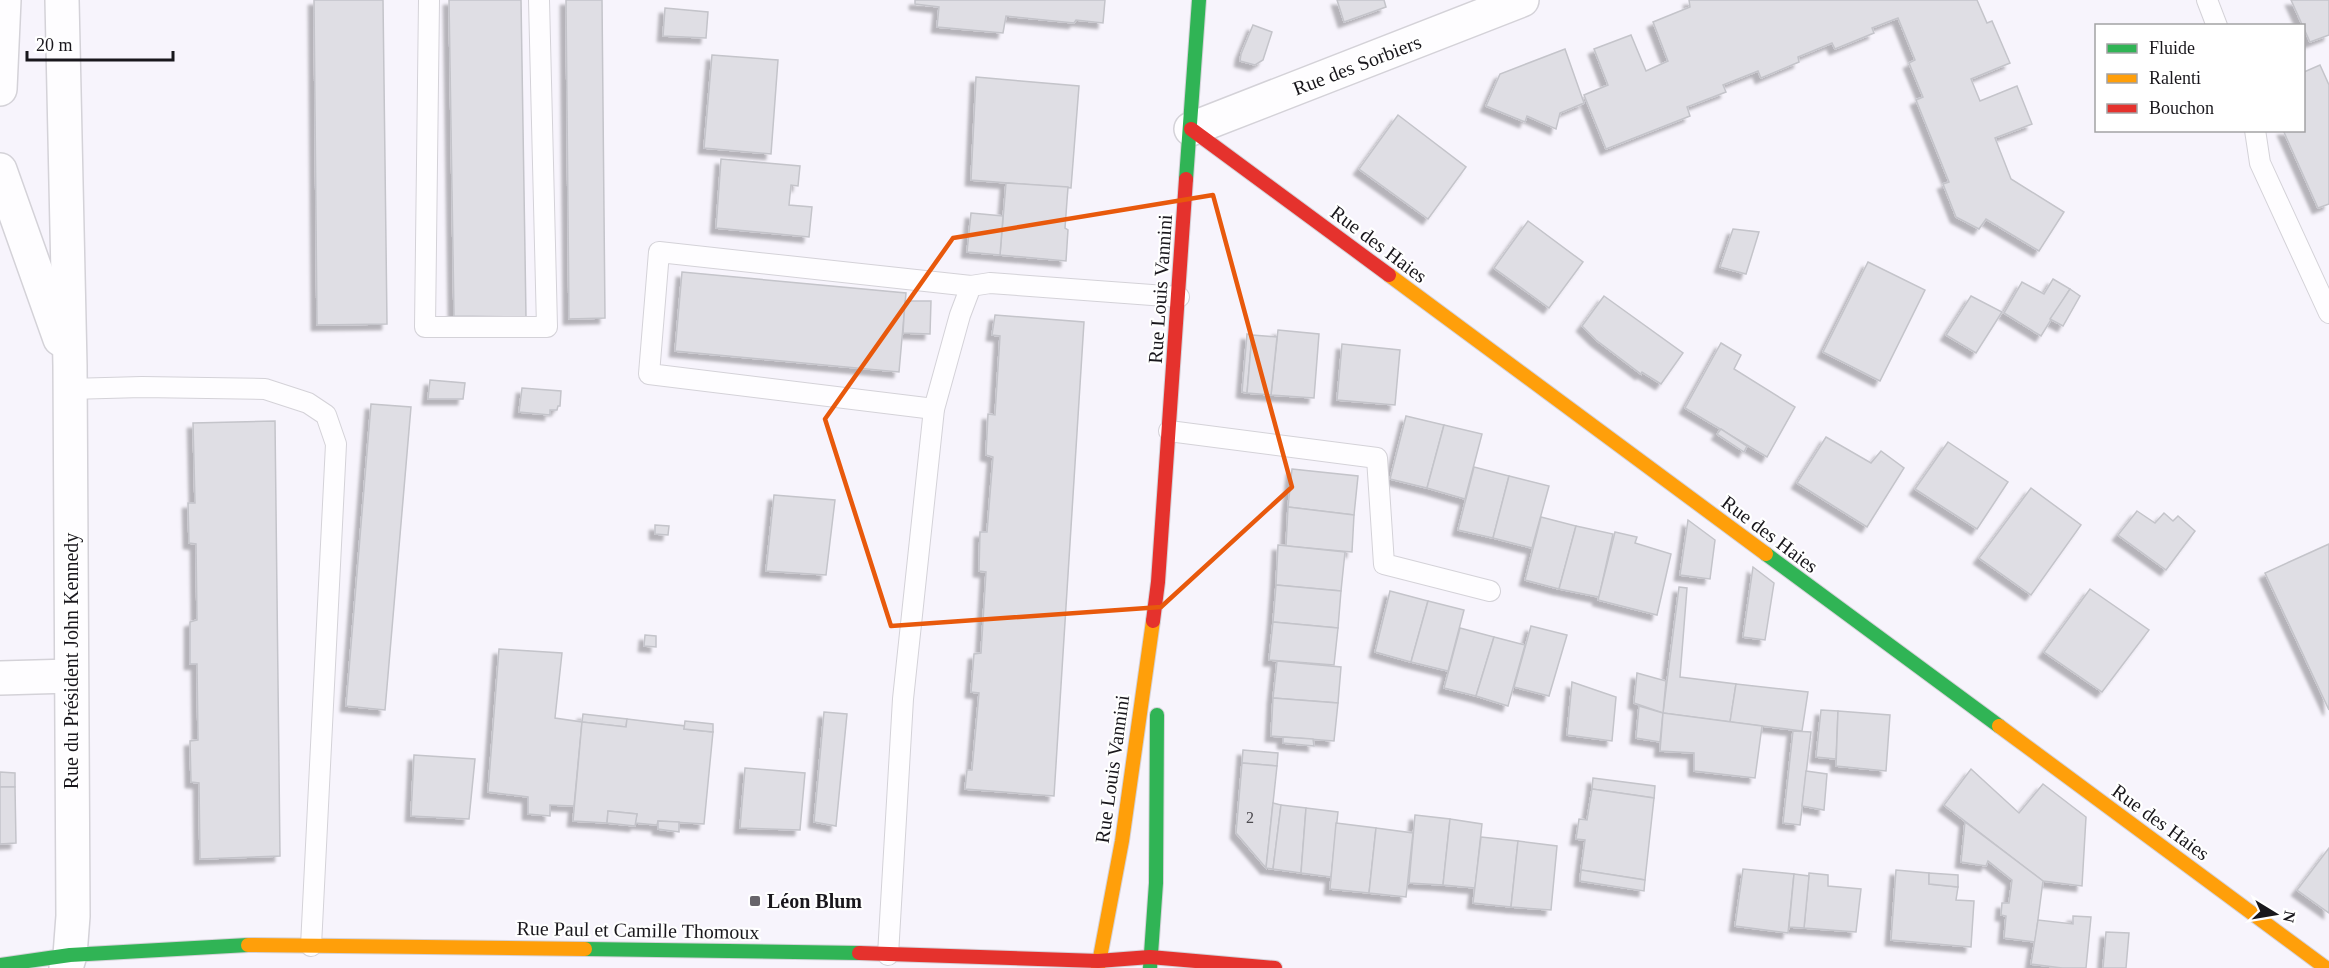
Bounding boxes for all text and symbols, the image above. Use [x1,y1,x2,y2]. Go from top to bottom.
scale bar [27,24,172,62]
legend [2095,24,2305,132]
street label: Rue des Sorbiers [1290,30,1424,100]
text: 20 m [36,35,73,55]
text: Fluide [2149,38,2195,58]
text: Ralenti [2149,68,2201,88]
text: Bouchon [2149,98,2214,118]
street label: Rue des Haies [1327,201,1431,287]
street label: Rue Louis Vannini [1144,213,1176,364]
street label: Rue des Haies [1718,491,1822,577]
street label: Rue du Président John Kennedy [60,533,83,789]
street label: Rue Louis Vannini [1091,693,1133,845]
street label: Rue des Haies [2108,779,2214,865]
house number: 2 [1246,809,1254,826]
north arrow [2245,884,2305,944]
place label: Léon Blum [767,890,862,912]
marker: Léon Blum [748,894,762,908]
text: N [2280,909,2299,924]
street label: Rue Paul et Camille Thomoux [516,917,760,943]

